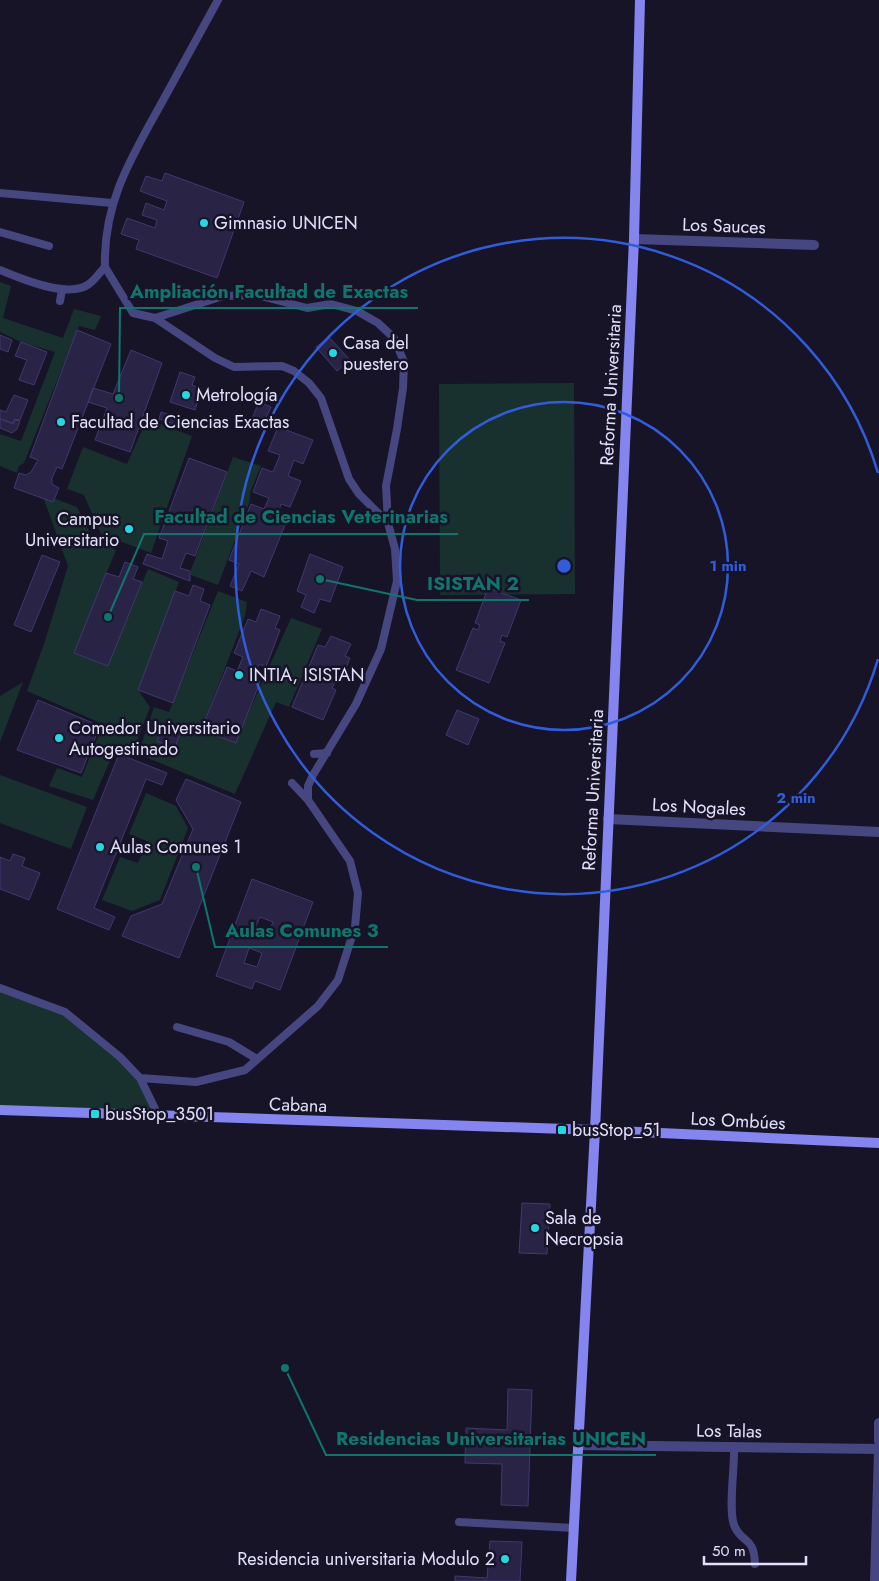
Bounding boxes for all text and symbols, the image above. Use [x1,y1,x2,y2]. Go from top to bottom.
place label: Gimnasio UNICEN [214,210,358,236]
street label: Los Sauces [682,212,766,240]
marker: Gimnasio UNICEN [198,217,210,229]
callout: Ampliación Facultad de Exactas [120,274,418,308]
text: Ampliación Facultad de Exactas [129,278,408,305]
street label: Reforma Universitaria [594,304,628,466]
place label: Casa del puestero [343,330,409,377]
marker: Casa del puestero [327,347,339,359]
place label: Metrología [196,382,277,408]
marker: Metrología [180,389,192,401]
place label: Facultad de Ciencias Exactas [71,409,289,435]
marker: Facultad de Ciencias Exactas [55,416,67,428]
callout: Facultad de Ciencias Veterinarias [144,500,458,534]
text: Facultad de Ciencias Veterinarias [154,503,448,530]
place label: Campus Universitario [25,506,119,553]
marker: Campus Universitario [123,523,135,535]
text: 1 min [709,555,747,577]
centre of rings [555,557,573,575]
callout: ISISTAN 2 [417,566,529,600]
text: ISISTAN 2 [427,570,519,597]
place label: INTIA, ISISTAN [249,662,364,688]
marker: INTIA, ISISTAN [233,669,245,681]
street label: Reforma Universitaria [576,709,610,871]
place label: Comedor Universitario Autogestinado [69,715,240,762]
marker: Comedor Universitario Autogestinado [53,732,65,744]
text: 2 min [776,787,816,809]
street label: Los Nogales [651,792,747,822]
place label: Aulas Comunes 1 [110,834,242,860]
marker: Aulas Comunes 1 [94,841,106,853]
callout: Aulas Comunes 3 [215,913,388,947]
text: Aulas Comunes 3 [224,917,379,944]
street label: Cabana [269,1091,327,1119]
place label: busStop_3501 [105,1101,214,1127]
street label: Los Ombúes [690,1106,786,1136]
marker: busStop_3501 [89,1108,101,1120]
place label: busStop_51 [572,1117,661,1143]
marker: busStop_51 [556,1124,568,1136]
place label: Sala de Necropsia [545,1205,623,1252]
marker: Sala de Necropsia [529,1222,541,1234]
street label: Los Talas [696,1417,762,1445]
callout: Residencias Universitarias UNICEN [326,1421,656,1455]
text: Residencias Universitarias UNICEN [336,1425,646,1452]
scale bar [704,1534,806,1566]
text: 50 m [712,1540,746,1562]
place label: Residencia universitaria Modulo 2 [237,1546,495,1572]
marker: Residencia universitaria Modulo 2 [499,1553,511,1565]

